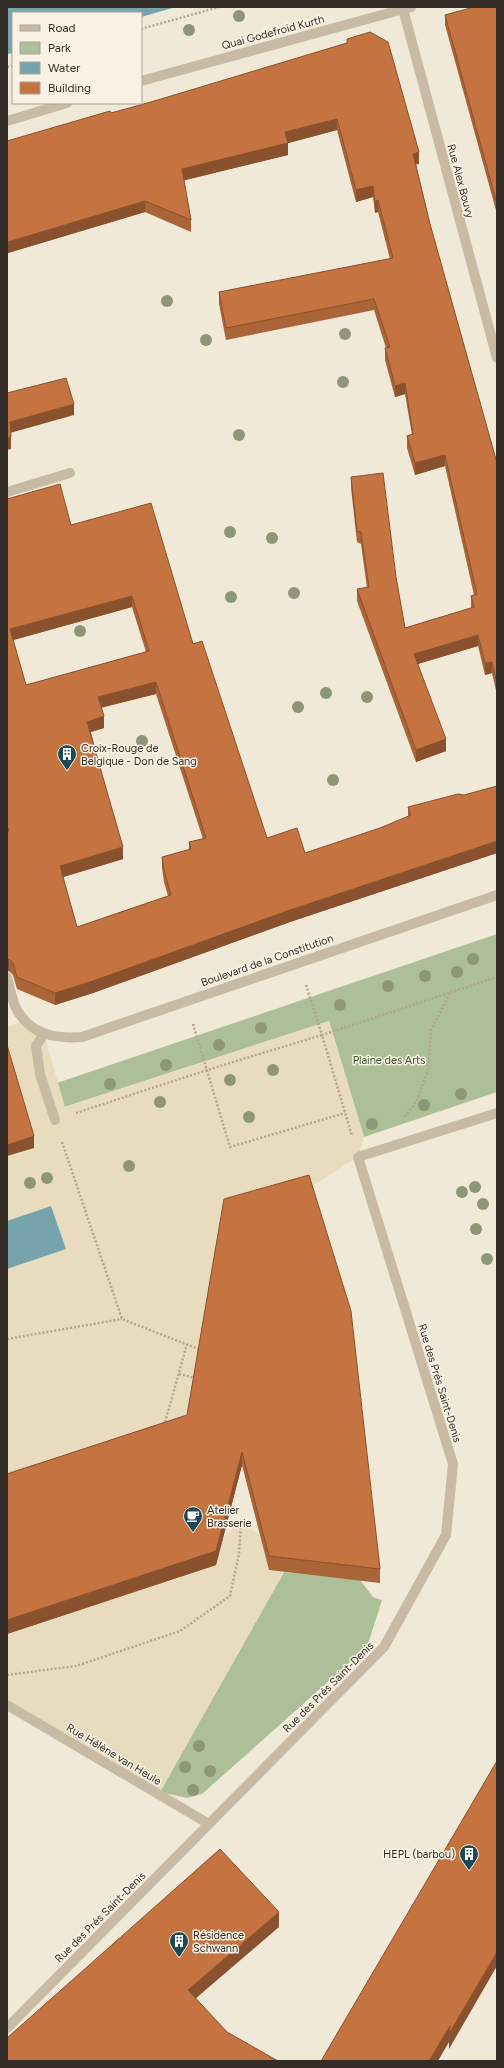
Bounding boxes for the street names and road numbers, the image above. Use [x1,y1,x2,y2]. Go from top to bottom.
street label: Quai Godefroid Kurth [220,13,326,52]
street label: Rue Alex Bouvy [444,143,477,220]
street label: Boulevard de la Constitution [199,932,335,989]
street label: Rue des Prés Saint-Denis [415,1322,464,1444]
street label: Rue des Prés Saint-Denis [280,1639,376,1735]
street label: Rue Hélène van Heule [64,1721,163,1788]
street label: Rue des Prés Saint-Denis [52,1869,148,1965]

